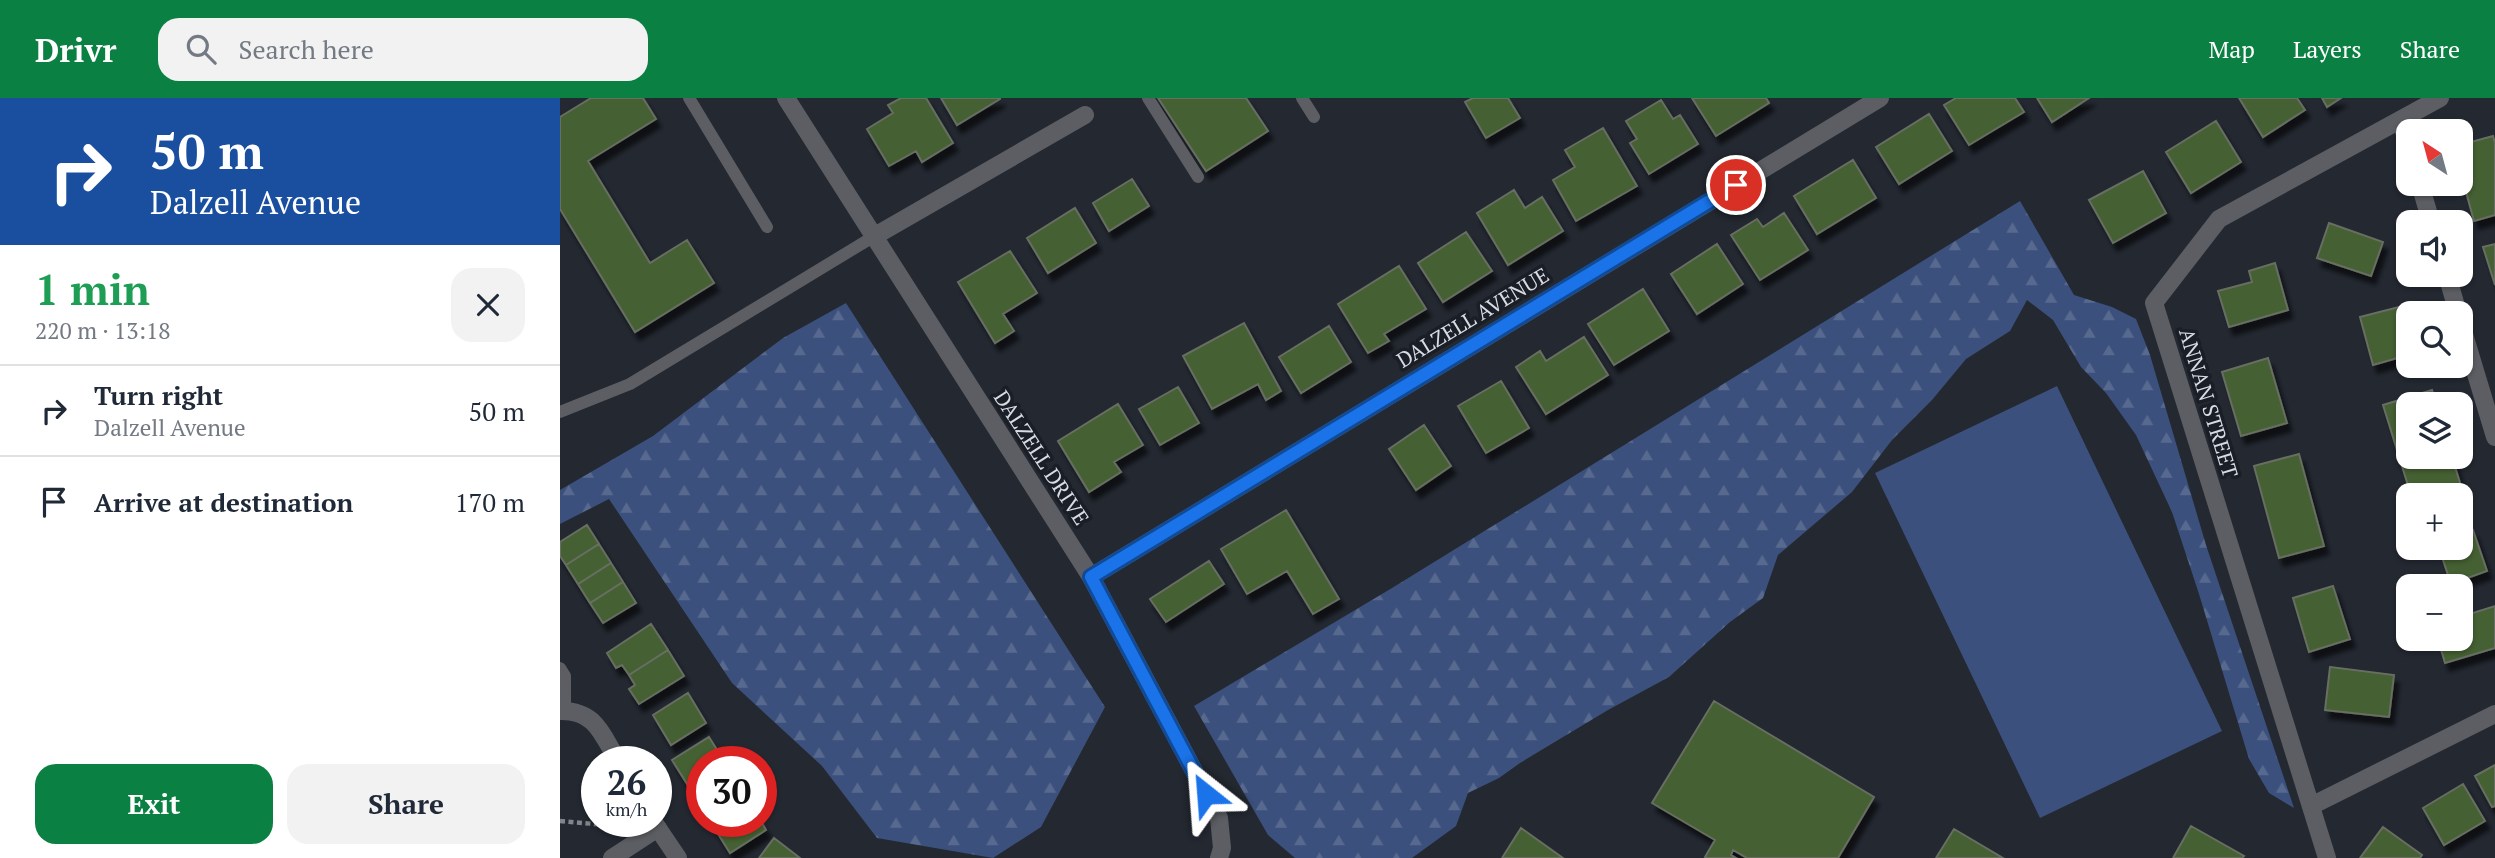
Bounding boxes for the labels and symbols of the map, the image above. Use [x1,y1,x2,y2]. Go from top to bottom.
north arrow [2396,119,2473,196]
pin [1706,155,1766,215]
street label: DALZELL AVENUE [1391,261,1554,374]
street label: ANNAN STREET [2173,325,2245,481]
street label: DALZELL DRIVE [988,385,1096,530]
speed limit sign: 30 [686,746,777,837]
position arrow [1169,757,1243,831]

